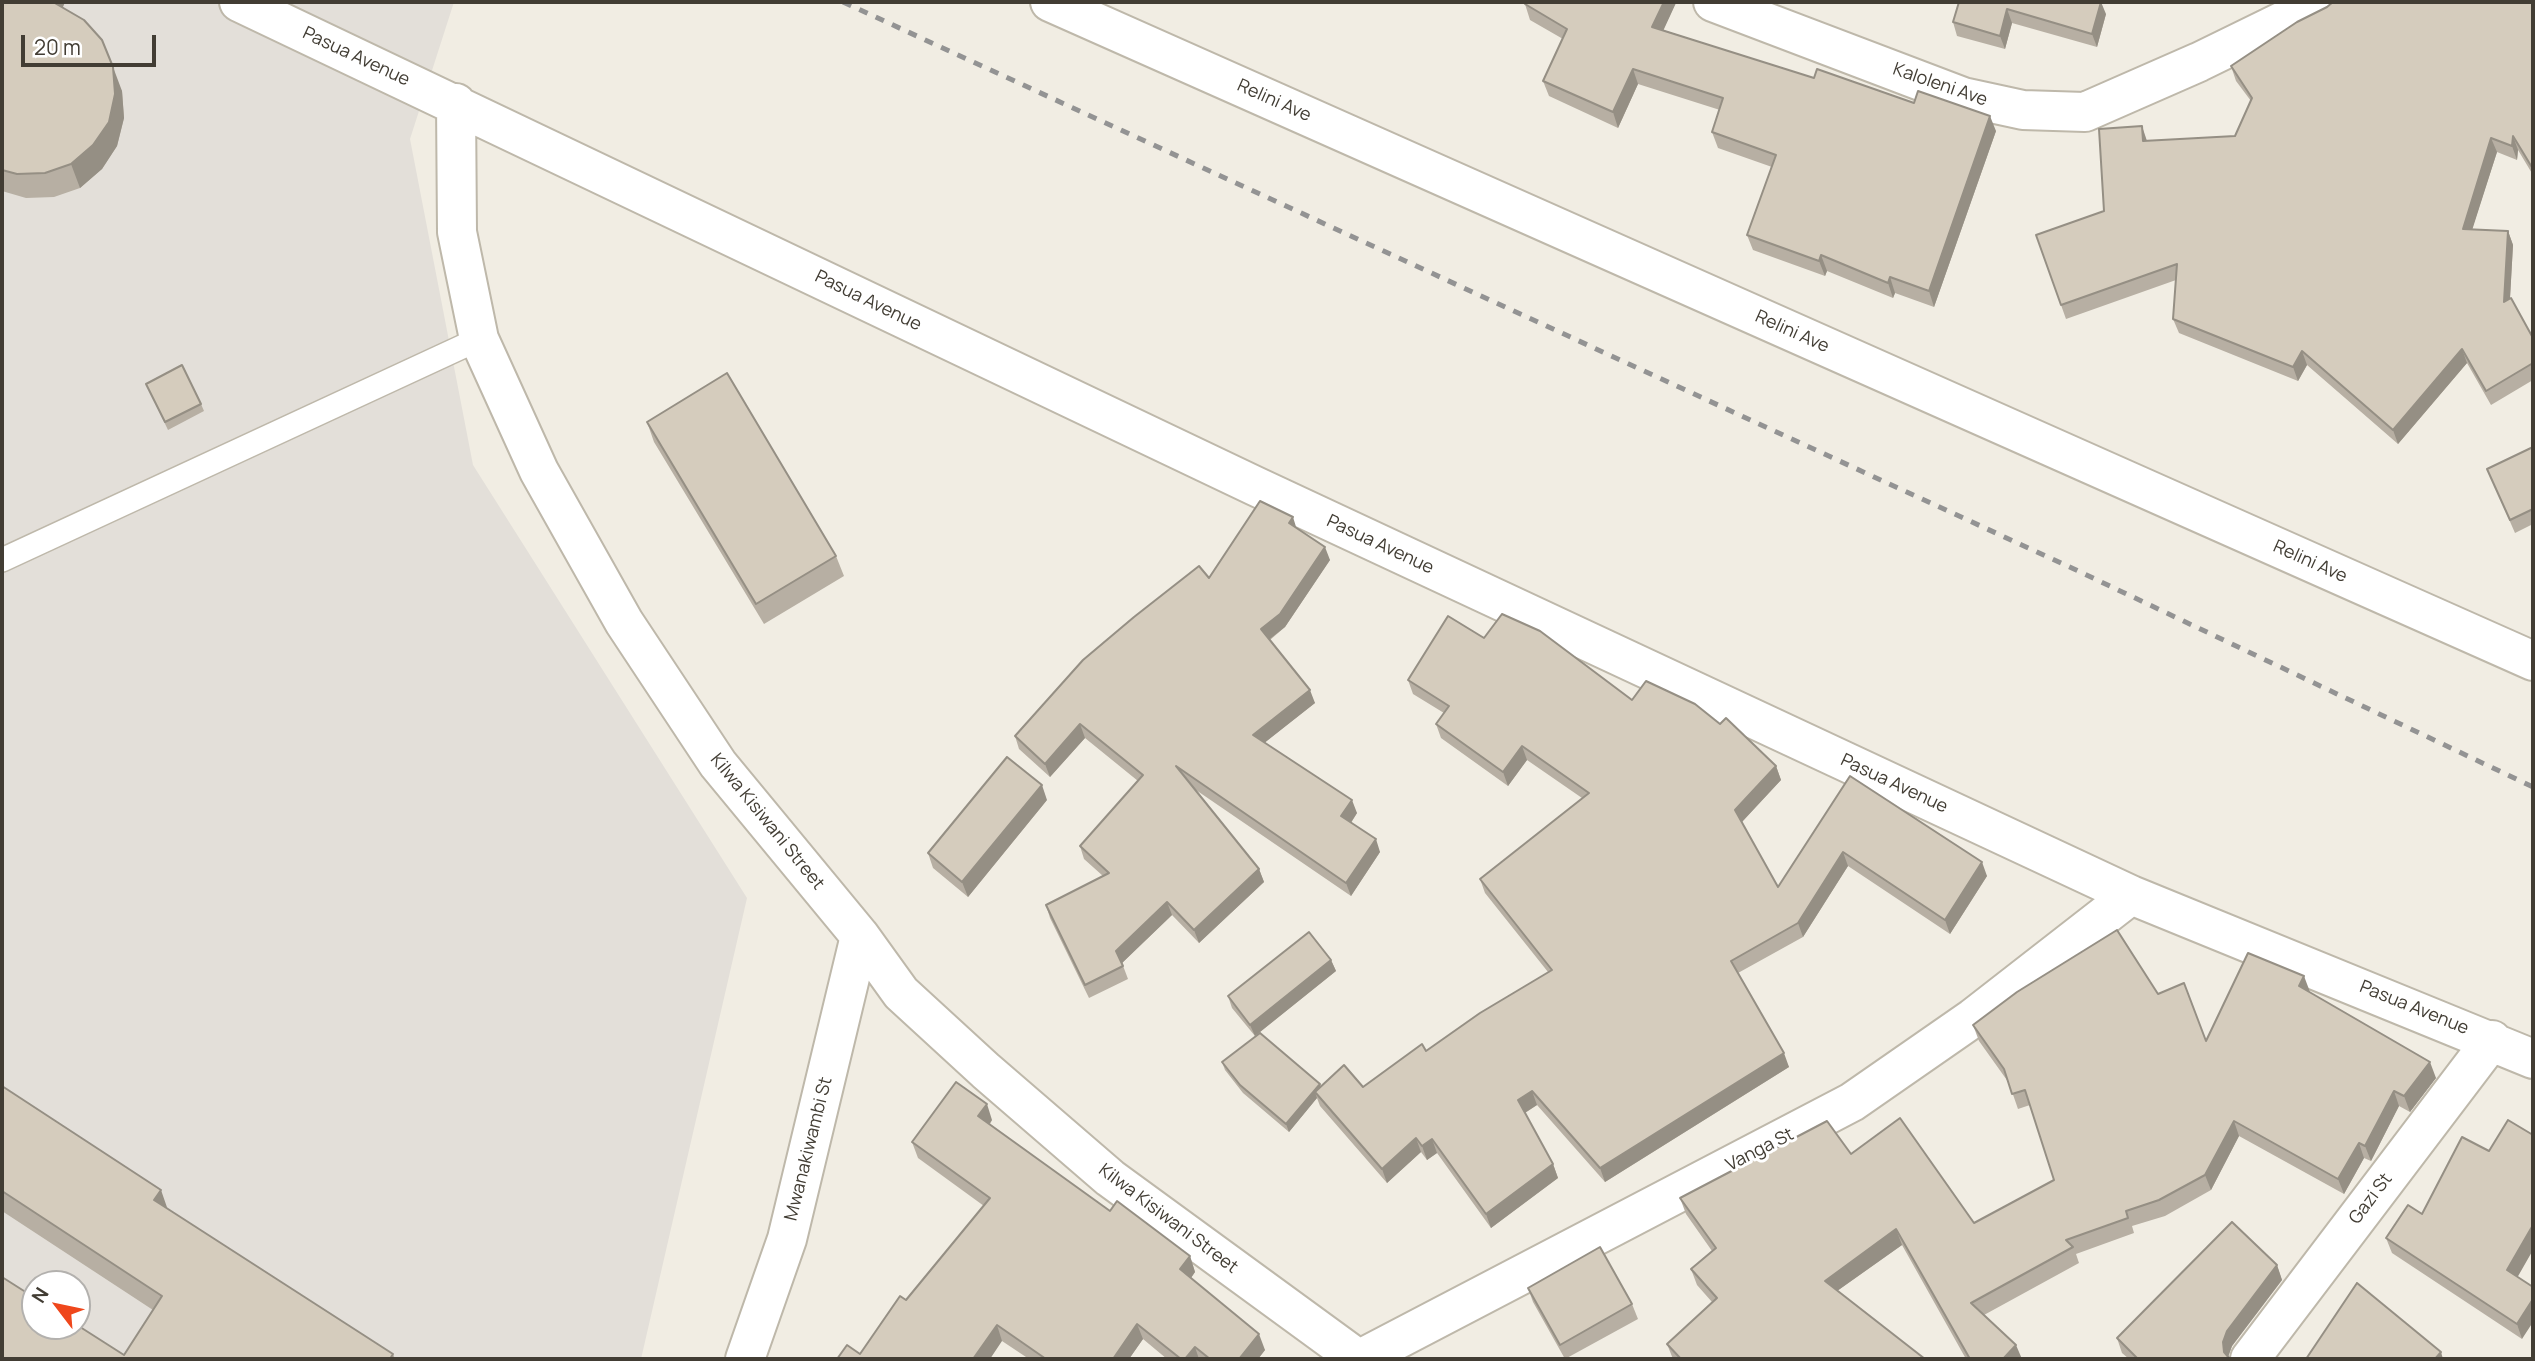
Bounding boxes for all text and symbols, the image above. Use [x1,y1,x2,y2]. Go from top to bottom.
scale bar [24,21,159,65]
street label: Pasua Avenue [299,23,413,91]
text: 20 m [34,33,81,61]
street label: Kaloleni Ave [1890,59,1990,111]
street label: Relini Ave [1234,75,1314,127]
street label: Pasua Avenue [811,266,925,336]
street label: Relini Ave [1752,306,1832,358]
street label: Pasua Avenue [1323,511,1437,579]
street label: Relini Ave [2270,536,2350,588]
street label: Kilwa Kisiwani Street [705,749,829,895]
street label: Pasua Avenue [1837,750,1951,818]
street label: Pasua Avenue [2356,976,2472,1040]
street label: Mwanakiwambi St [781,1075,837,1223]
street label: Vanga St [1722,1124,1798,1176]
street label: Kilwa Kisiwani Street [1094,1159,1242,1279]
street label: Gazi St [2345,1169,2397,1229]
north arrow [21,1270,91,1340]
text: N [25,1282,55,1308]

